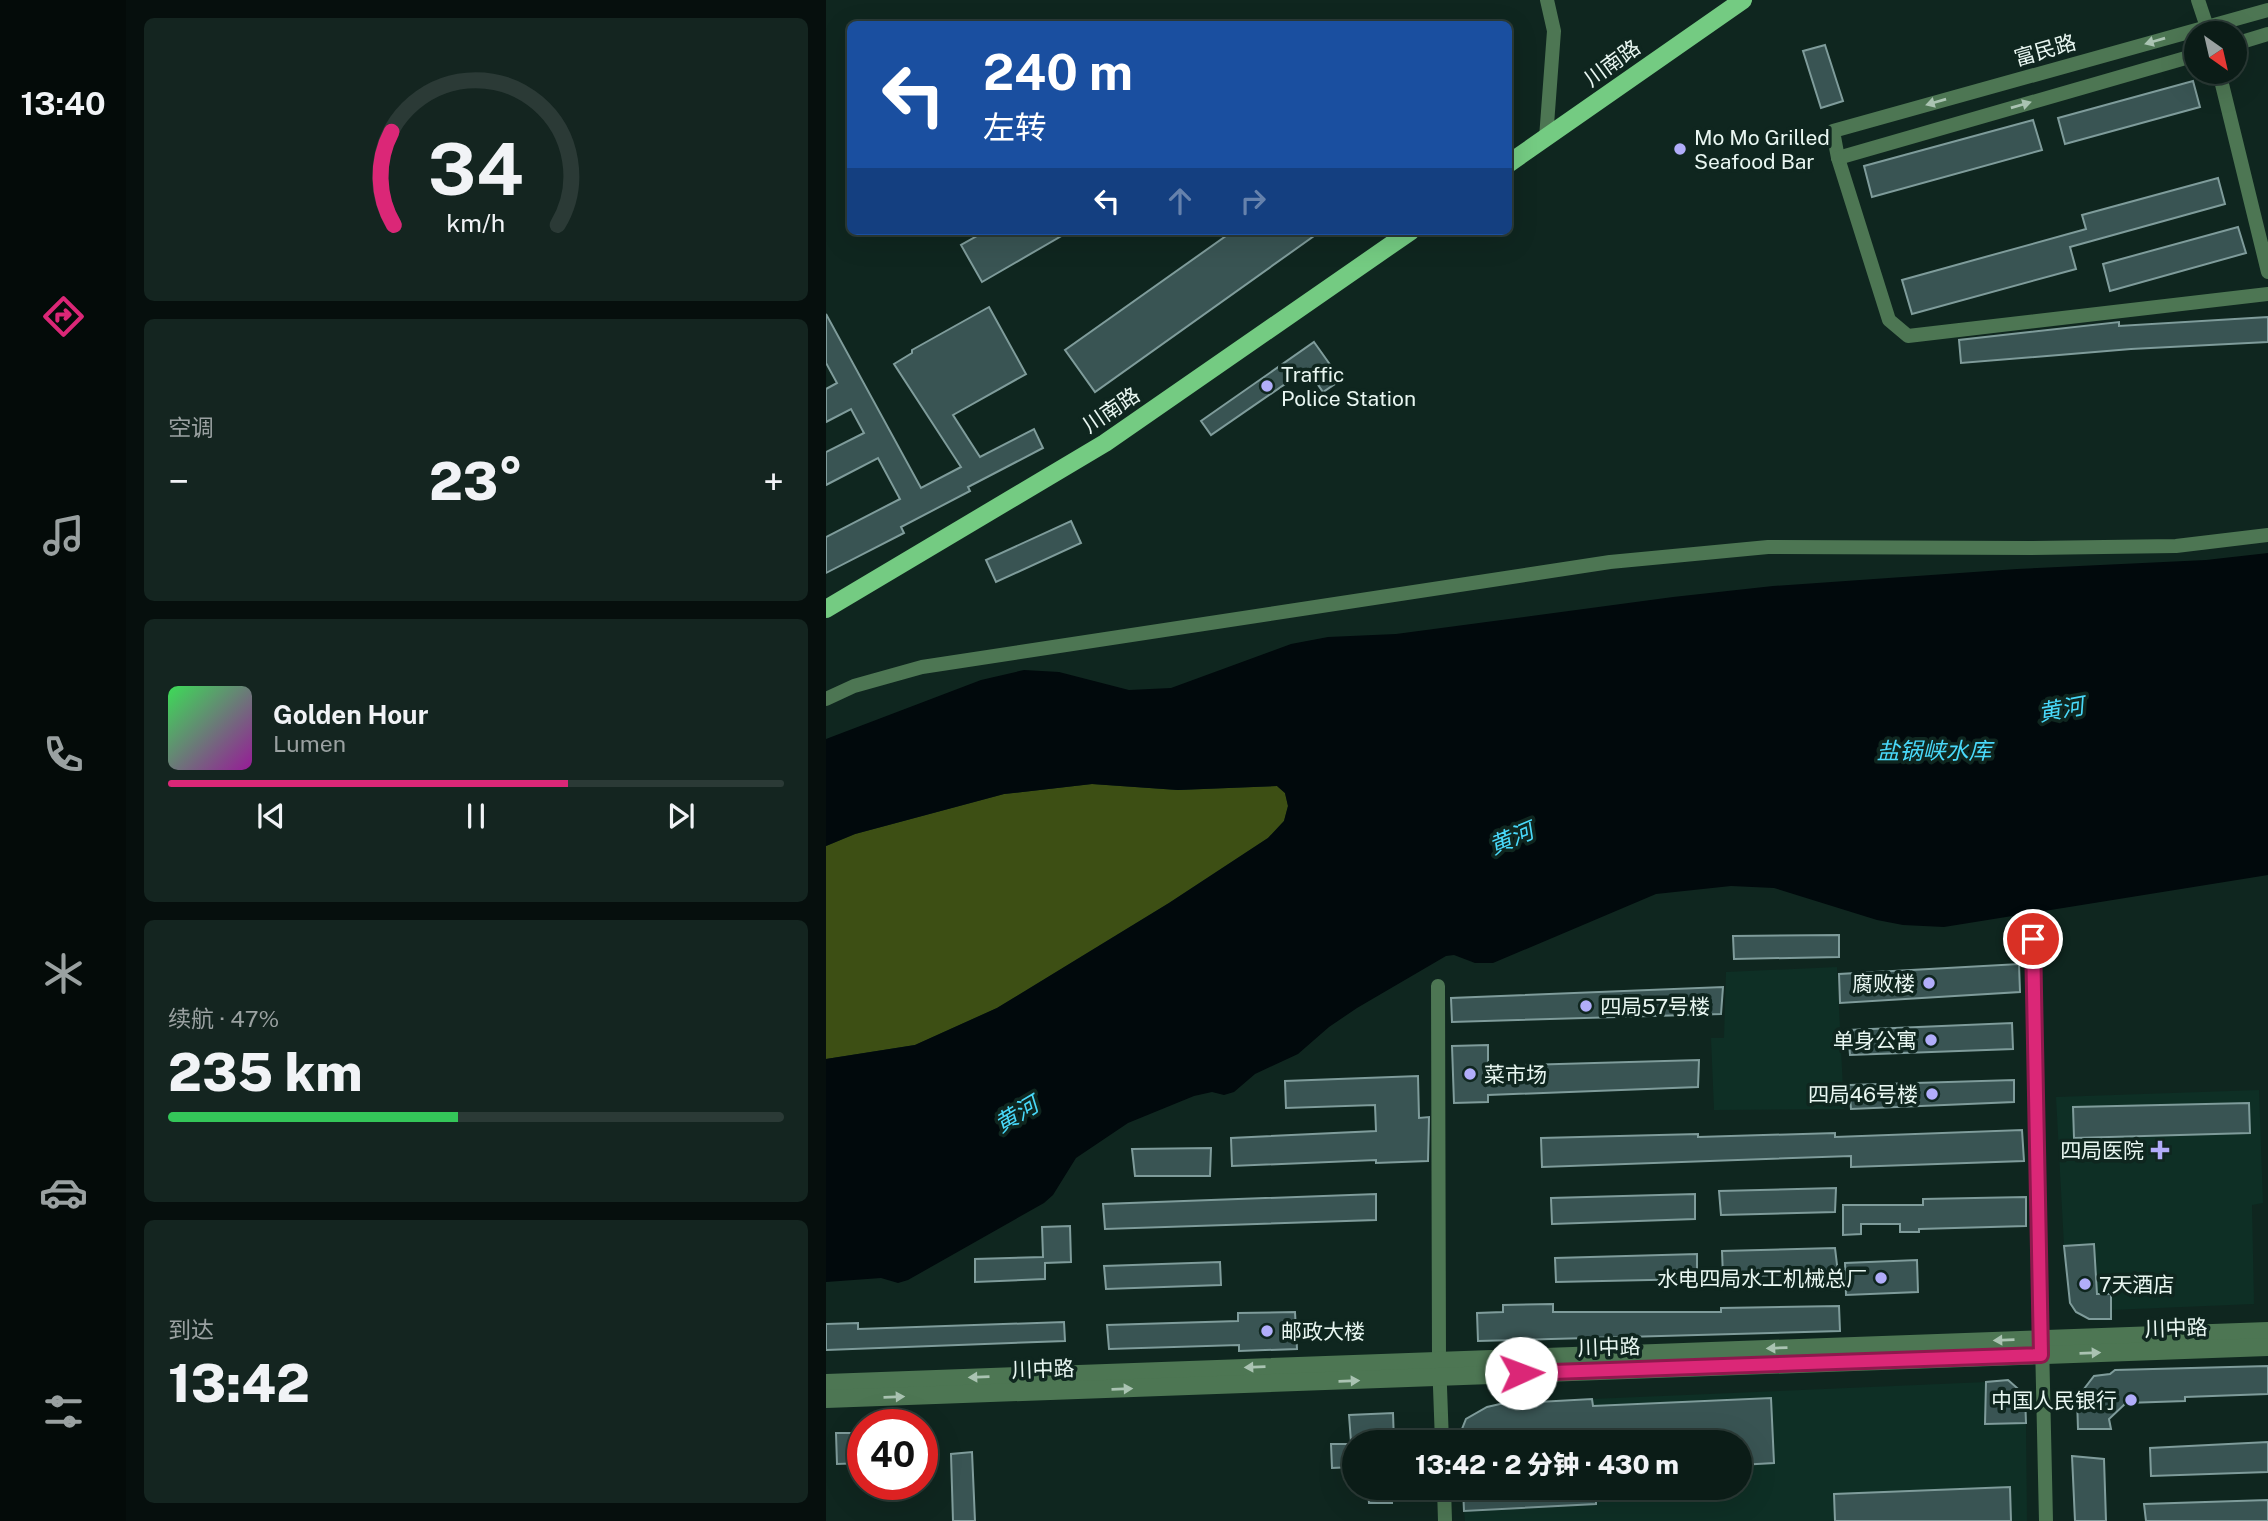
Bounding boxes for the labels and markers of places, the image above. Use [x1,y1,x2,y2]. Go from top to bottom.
place label: Mo Mo Grilled Seafood Bar [1694,125,1830,174]
marker: Mo Mo Grilled Seafood Bar [1672,141,1688,157]
place label: Traffic Police Station [1281,362,1416,411]
marker: Traffic Police Station [1259,378,1275,394]
pin [2003,909,2063,969]
place label: 腐败楼 [1852,971,1915,996]
marker: 腐败楼 [1921,975,1937,991]
place label: 四局57号楼 [1600,994,1710,1019]
marker: 四局57号楼 [1578,998,1594,1014]
place label: 单身公寓 [1833,1028,1917,1053]
marker: 单身公寓 [1923,1032,1939,1048]
place label: 菜市场 [1484,1062,1547,1087]
marker: 菜市场 [1462,1066,1478,1082]
place label: 四局46号楼 [1808,1082,1918,1107]
marker: 四局46号楼 [1924,1086,1940,1102]
place label: 四局医院 [2060,1138,2144,1163]
marker: 四局医院 [2150,1140,2170,1160]
place label: 水电四局水工机械总厂 [1657,1266,1867,1291]
marker: 水电四局水工机械总厂 [1873,1270,1889,1286]
place label: 7天酒店 [2099,1272,2175,1297]
marker: 7天酒店 [2077,1276,2093,1292]
place label: 邮政大楼 [1281,1319,1365,1344]
marker: 邮政大楼 [1259,1323,1275,1339]
place label: 中国人民银行 [1991,1388,2117,1413]
marker: 中国人民银行 [2123,1392,2139,1408]

